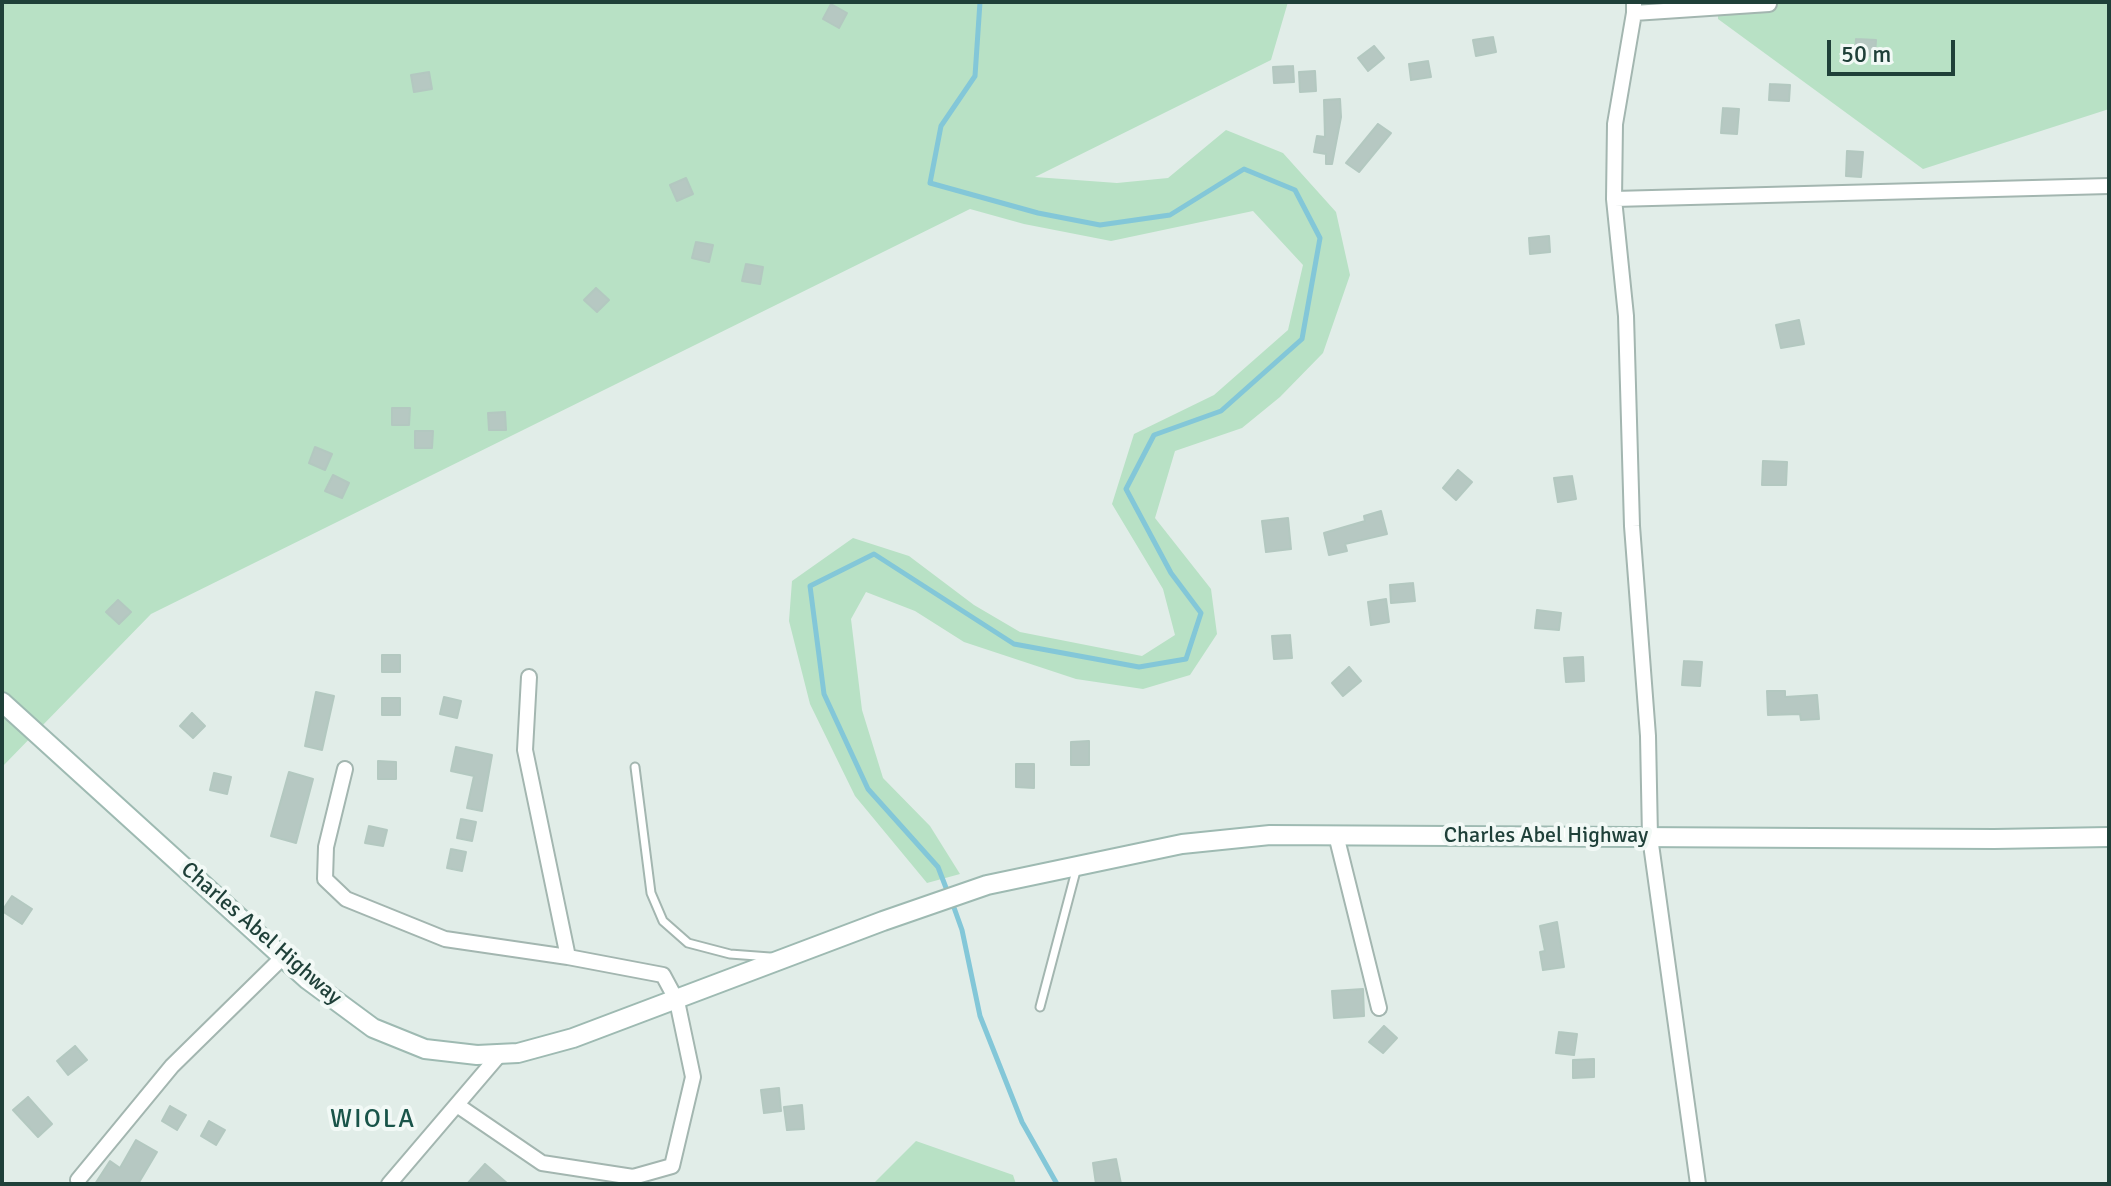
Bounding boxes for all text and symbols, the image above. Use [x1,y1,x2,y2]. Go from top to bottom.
scale bar [1831,24,1959,74]
text: 50 m [1841,39,1891,69]
street label: Charles Abel Highway [1444,823,1648,849]
street label: Charles Abel Highway [175,857,347,1011]
district label: WIOLA [330,1104,416,1136]

